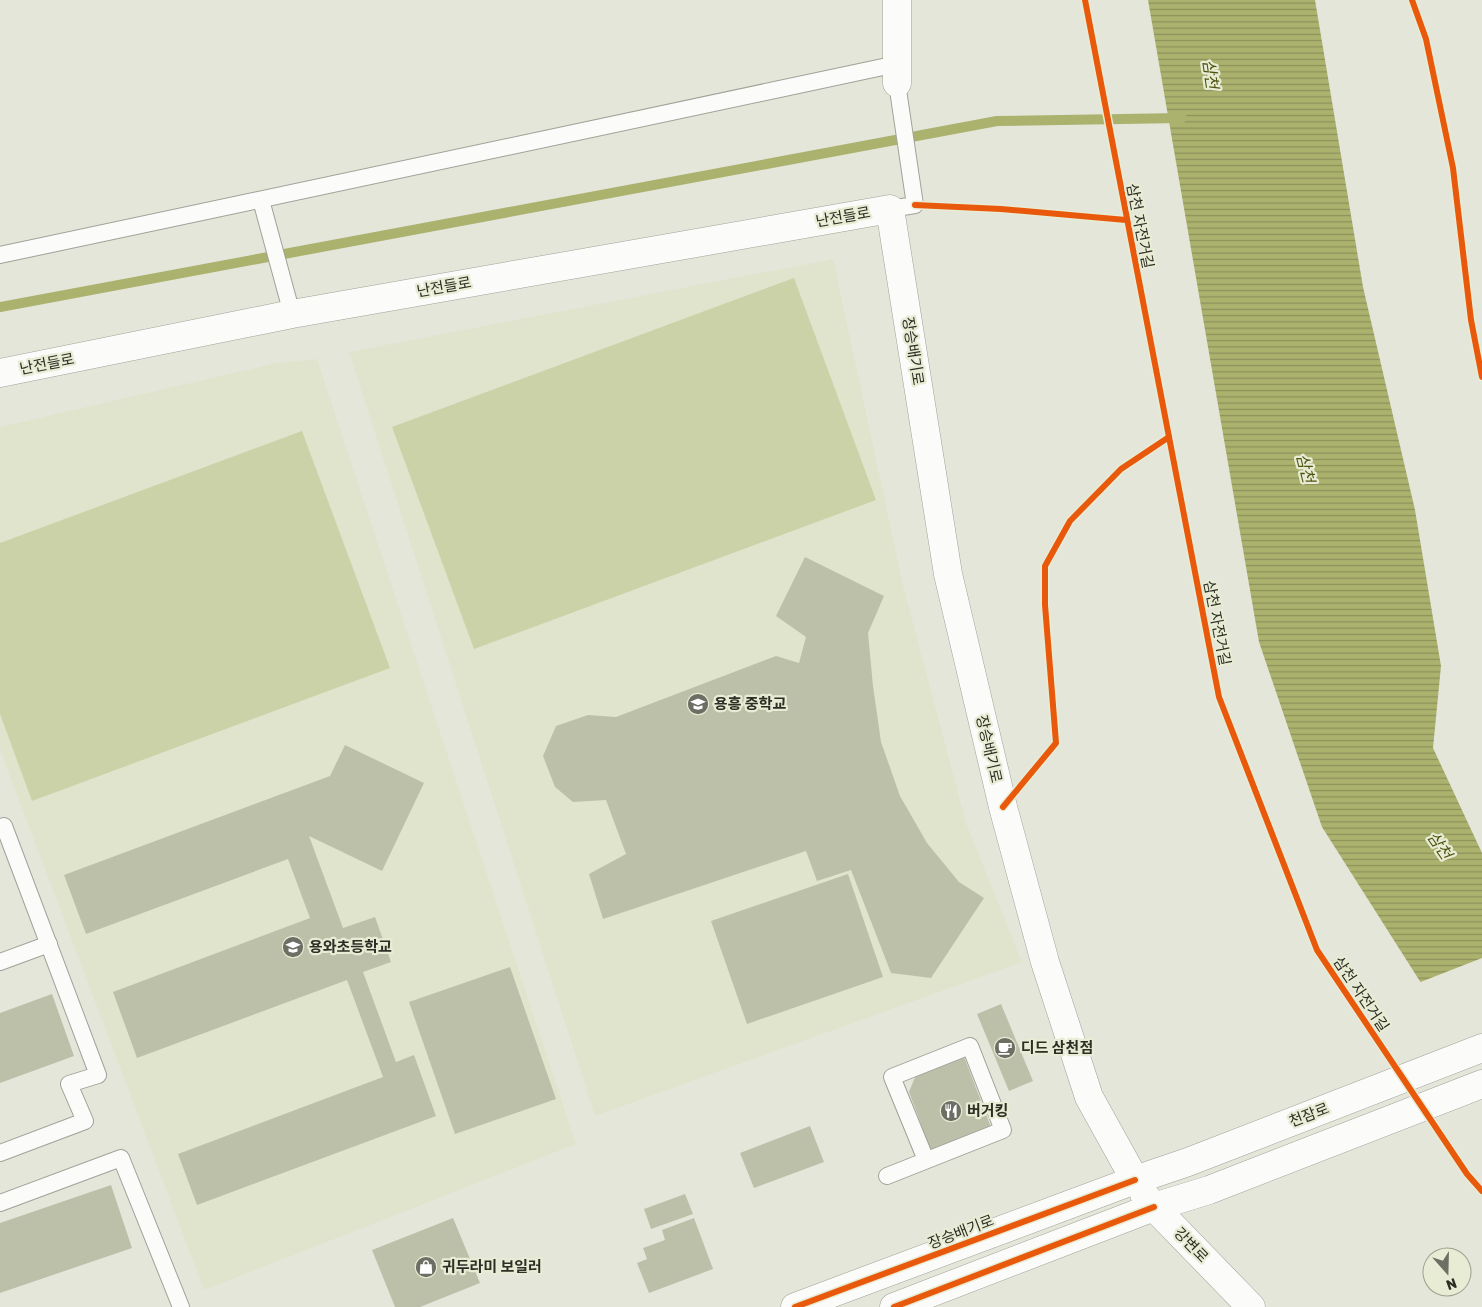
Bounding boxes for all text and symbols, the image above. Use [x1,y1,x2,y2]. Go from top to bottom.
water label: 삼천 [1199,58,1222,92]
street label: 삼천 자전거길 [1123,182,1157,270]
street label: 난전들로 [814,203,872,231]
street label: 난전들로 [415,273,473,301]
street label: 장승배기로 [899,316,927,386]
street label: 난전들로 [18,350,76,378]
water label: 삼천 [1293,452,1319,487]
street label: 삼천 자전거길 [1200,579,1234,667]
school or university icon: 용흥 중학교 [686,692,710,716]
place label: 용흥 중학교 [714,695,786,713]
street label: 장승배기로 [972,713,1006,785]
water label: 삼천 [1423,828,1457,865]
school or university icon: 용와초등학교 [281,935,305,959]
place label: 용와초등학교 [309,938,392,956]
street label: 삼천 자전거길 [1329,953,1393,1035]
cafe icon: 디드 삼천점 [993,1036,1017,1060]
place label: 디드 삼천점 [1021,1039,1093,1057]
restaurant icon: 버거킹 [939,1099,963,1123]
street label: 천잠로 [1286,1099,1332,1131]
place label: 버거킹 [967,1102,1008,1120]
street label: 장승배기로 [926,1211,996,1253]
street label: 강변로 [1170,1224,1212,1266]
north arrow [1422,1247,1472,1297]
shop icon: 귀두라미 보일러 [414,1255,438,1279]
place label: 귀두라미 보일러 [442,1258,542,1276]
text: N [1444,1274,1459,1293]

